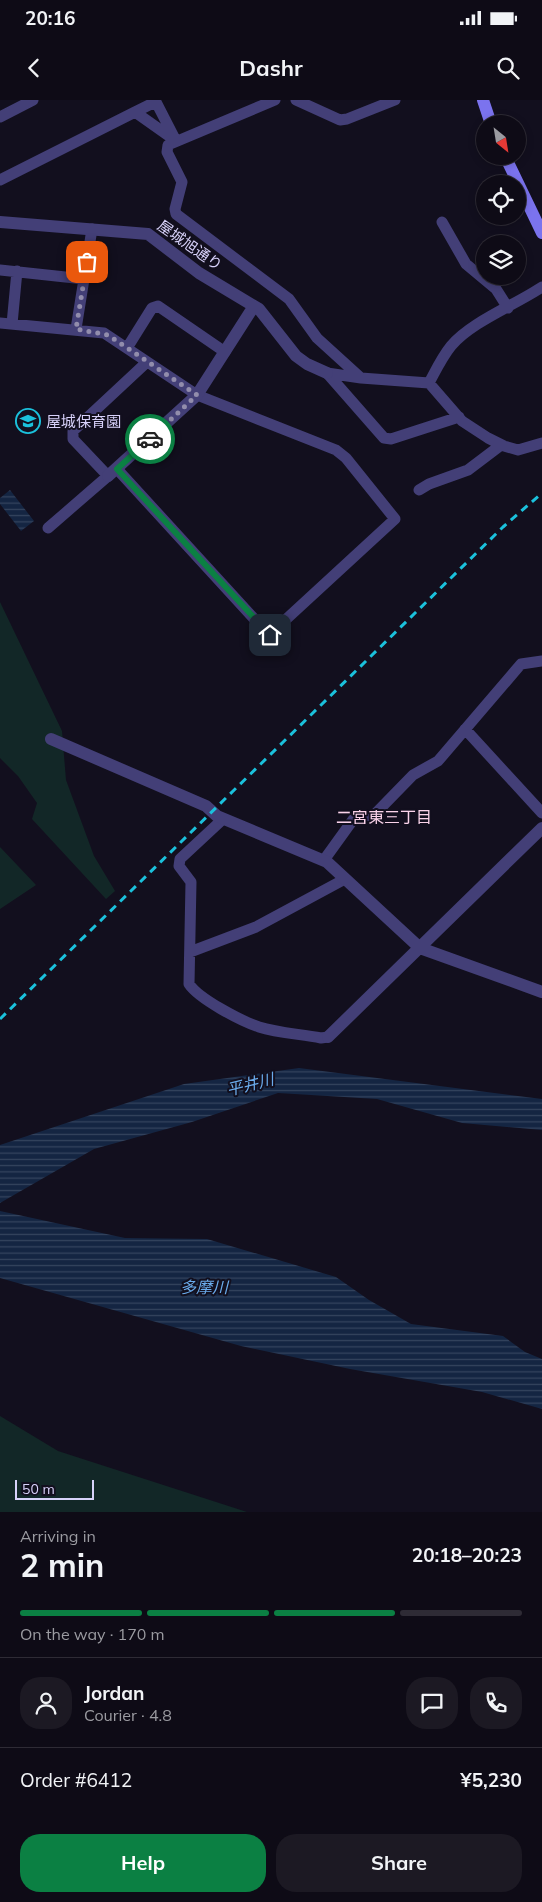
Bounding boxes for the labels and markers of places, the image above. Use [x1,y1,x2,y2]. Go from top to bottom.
pin [66,241,108,283]
school or university icon: 屋城保育園 [15,408,41,434]
place label: 屋城保育園 [46,412,121,431]
pin [249,614,291,656]

